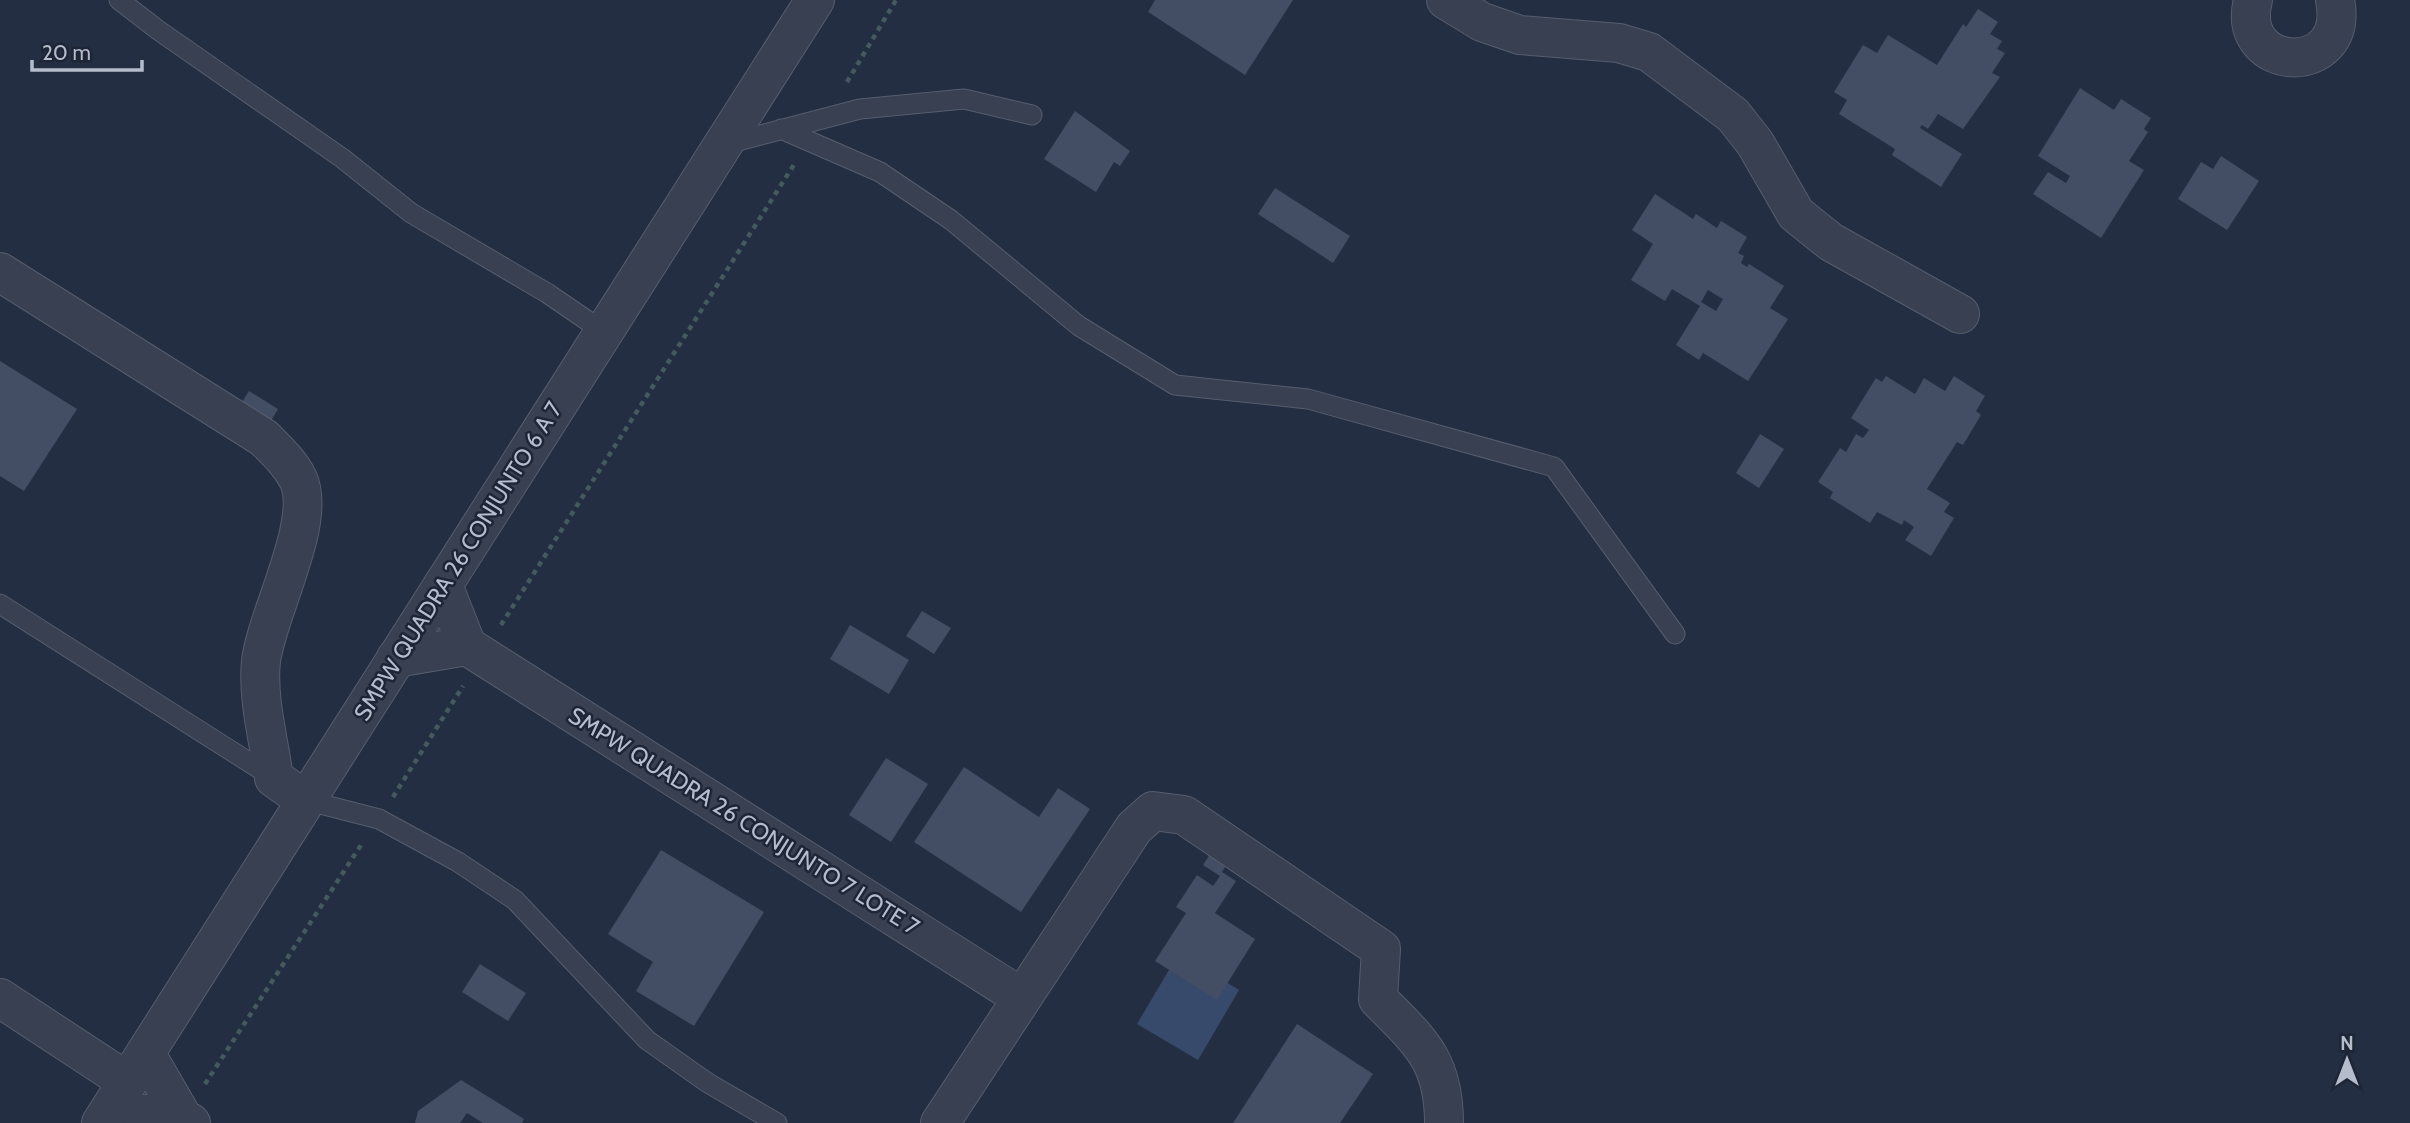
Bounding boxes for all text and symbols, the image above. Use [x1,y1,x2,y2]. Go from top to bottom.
scale bar [32,28,142,72]
text: 20 m [42,40,91,65]
street label: SMPW QUADRA 26 CONJUNTO 6 A 7 [348,396,568,726]
street label: SMPW QUADRA 26 CONJUNTO 7 LOTE 7 [564,701,925,941]
north arrow [2312,1025,2382,1095]
text: N [2340,1032,2354,1055]

